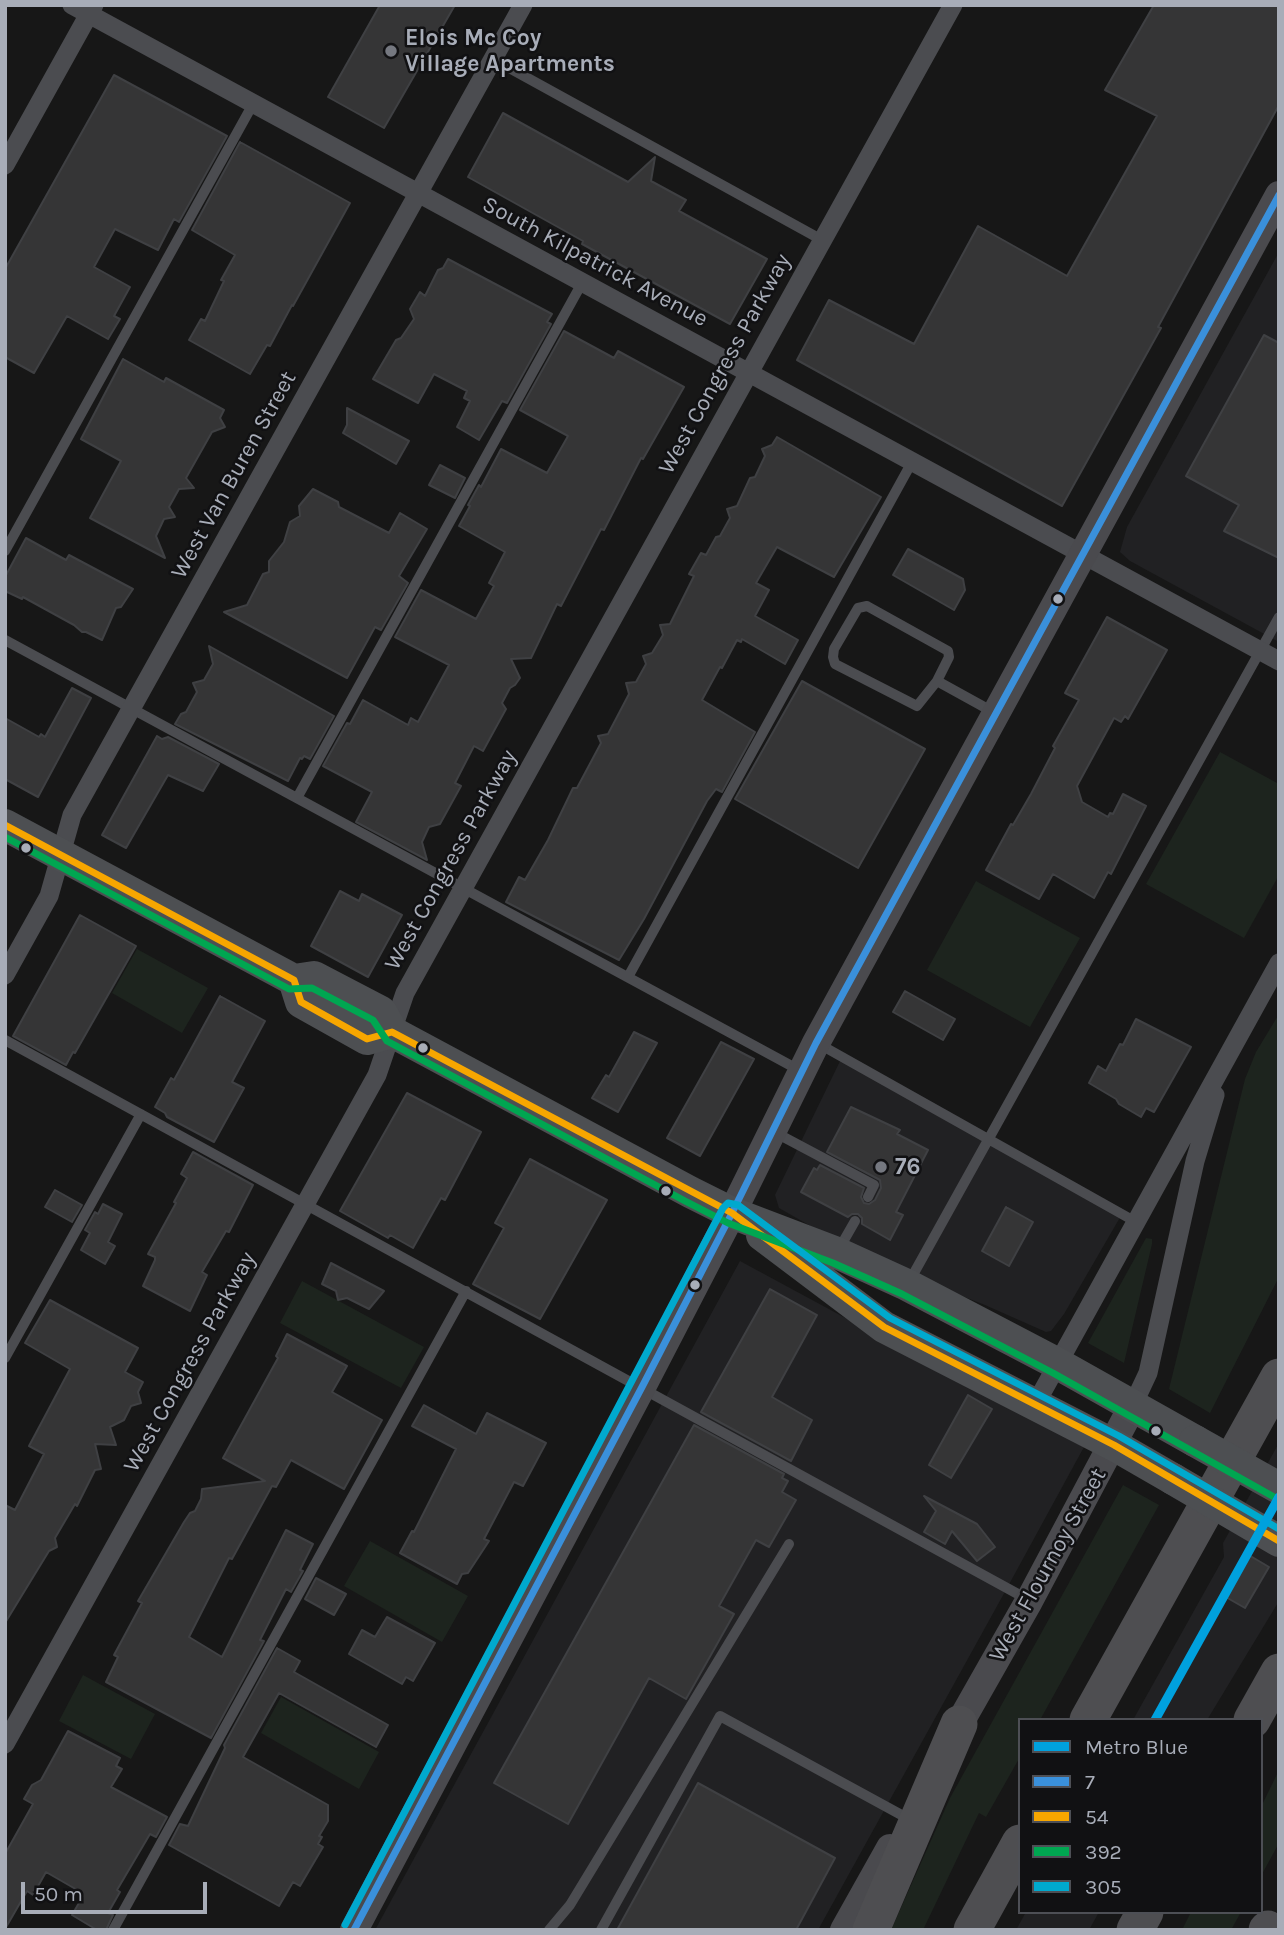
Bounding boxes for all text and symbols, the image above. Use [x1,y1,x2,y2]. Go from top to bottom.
place label: Elois Mc Coy Village Apartments [405,24,615,78]
marker: Elois Mc Coy Village Apartments [383,43,399,59]
street label: South Kilpatrick Avenue [477,191,713,333]
street label: West Congress Parkway [653,249,797,479]
street label: West Van Buren Street [165,366,303,584]
unlabelled marker [1051,592,1065,606]
street label: West Congress Parkway [379,745,523,975]
unlabelled marker [19,841,33,855]
unlabelled marker [416,1041,430,1055]
place label: 76 [895,1153,920,1181]
marker: 76 [873,1159,889,1175]
unlabelled marker [659,1184,673,1198]
street label: West Congress Parkway [118,1247,262,1477]
unlabelled marker [688,1278,702,1292]
unlabelled marker [1149,1424,1163,1438]
street label: West Flournoy Street [983,1463,1113,1667]
legend [1018,1718,1263,1914]
text: Metro Blue [1085,1735,1188,1759]
text: 7 [1085,1770,1095,1794]
text: 54 [1085,1805,1109,1829]
text: 392 [1085,1840,1122,1864]
scale bar [24,1868,210,1912]
text: 305 [1085,1875,1122,1899]
text: 50 m [34,1882,83,1906]

